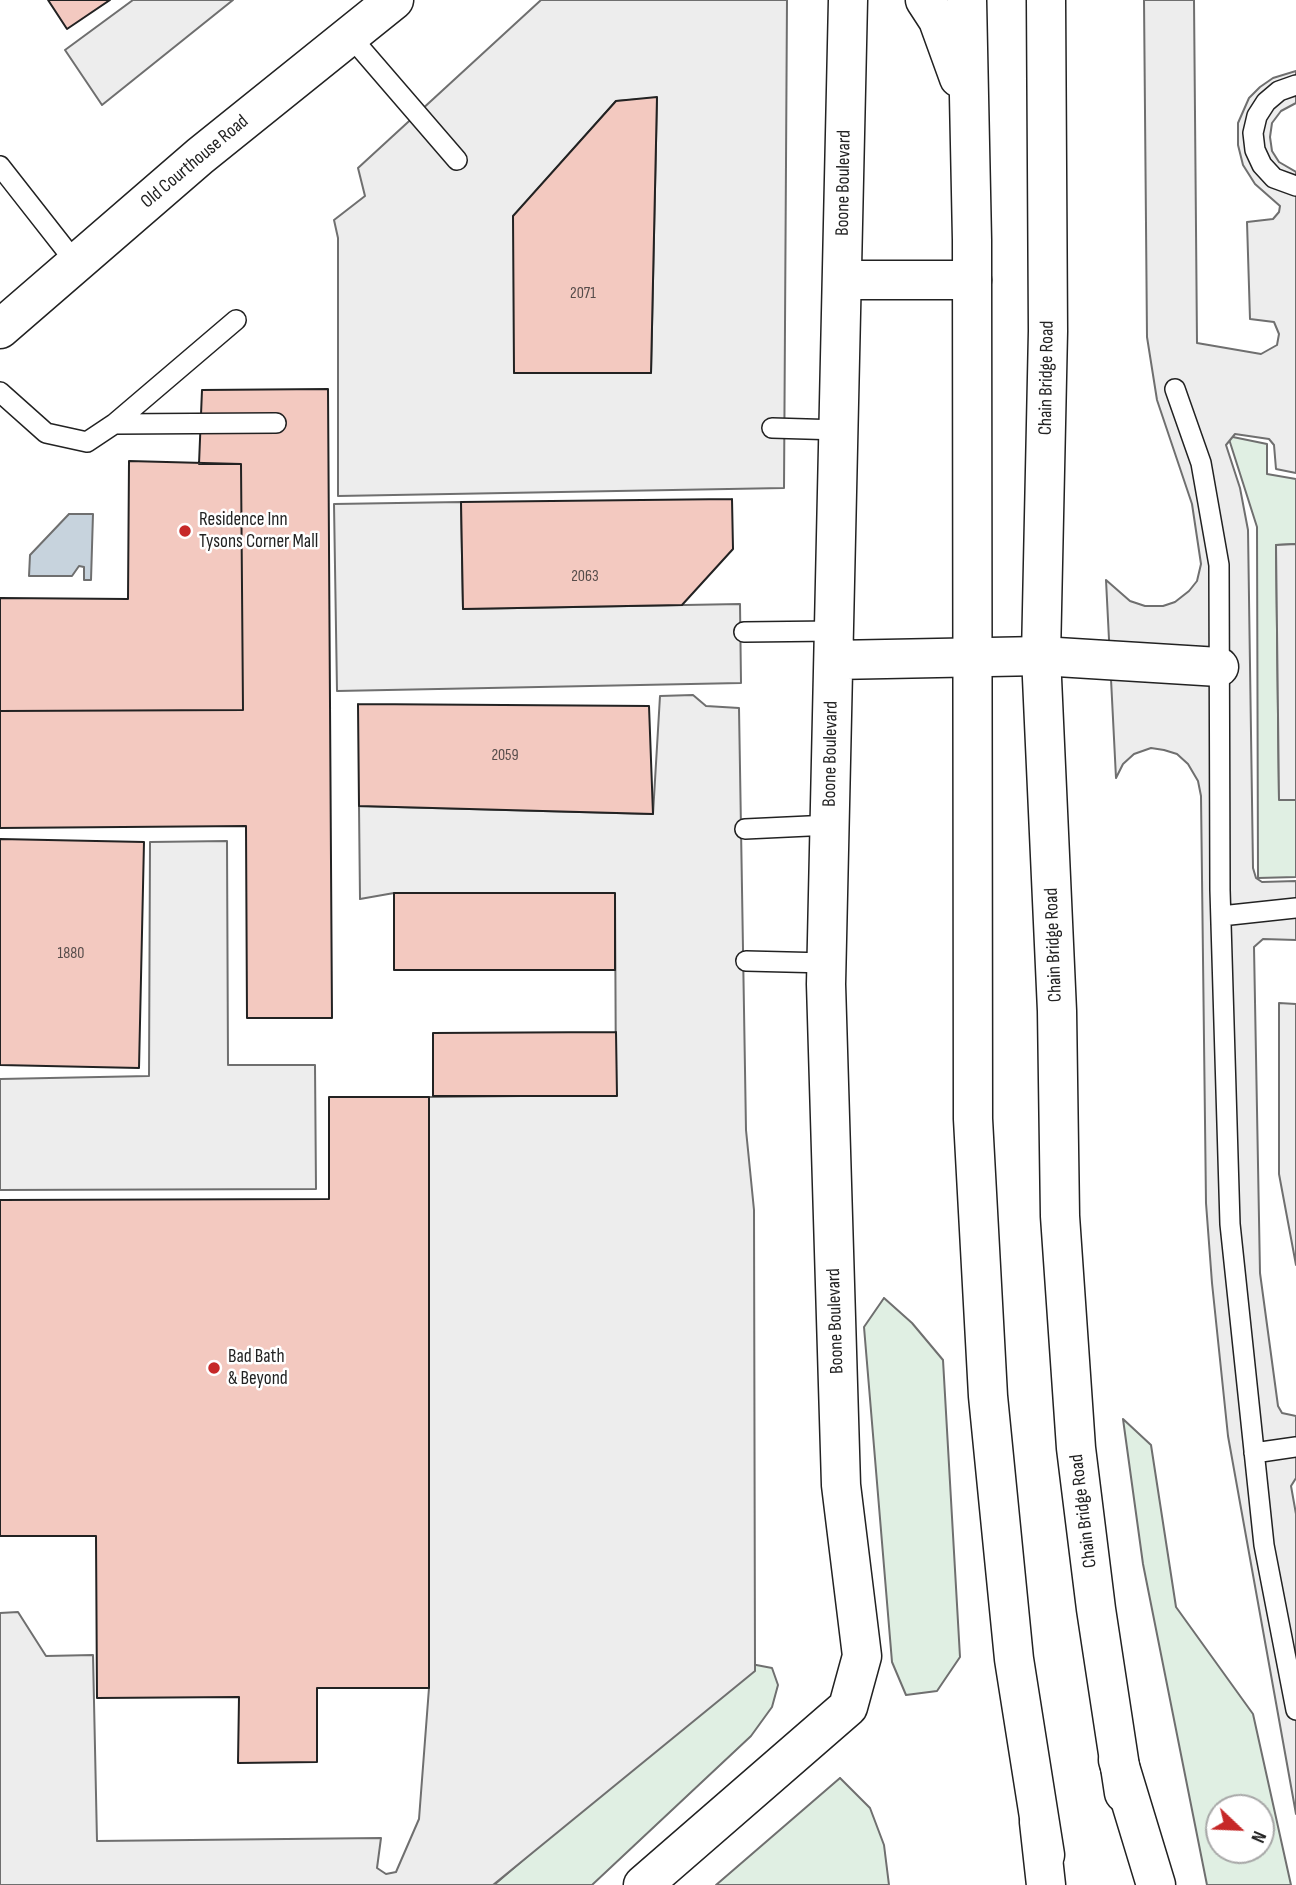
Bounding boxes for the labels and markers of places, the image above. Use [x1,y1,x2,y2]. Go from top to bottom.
place label: Residence Inn Tysons Corner Mall [199,509,318,553]
marker: Residence Inn Tysons Corner Mall [177,523,193,539]
place label: Bad Bath & Beyond [228,1346,288,1390]
marker: Bad Bath & Beyond [206,1360,222,1376]

